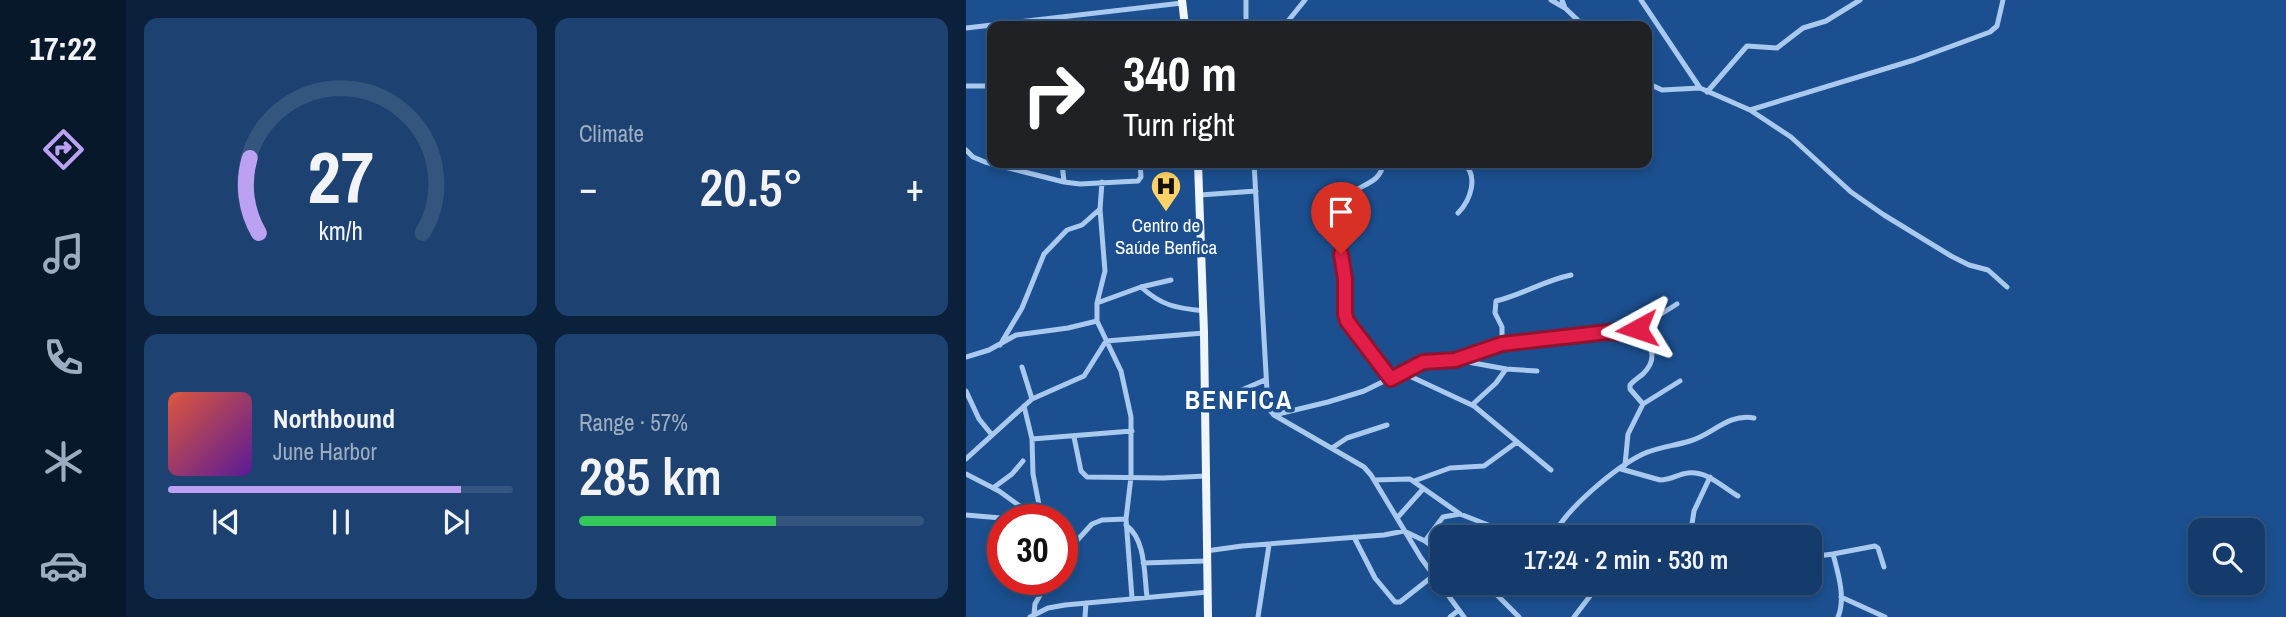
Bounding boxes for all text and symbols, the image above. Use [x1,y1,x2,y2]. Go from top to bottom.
text: 17:22 [29,27,97,70]
text: 340 m [1123,40,1237,106]
icon: right [1008,49,1099,140]
text: Turn right [1123,103,1235,146]
text: Climate [579,118,644,149]
icon: directions [39,125,88,174]
text: 27 [307,128,374,226]
text: 20.5° [700,152,803,222]
text: − [579,162,597,213]
text: + [906,162,924,213]
hospital icon: Centro de Saúde Benfica [1149,169,1183,213]
pin [1311,182,1371,254]
icon: arrive [1322,193,1360,231]
place label: Centro de Saúde Benfica [1115,212,1217,260]
text: km/h [318,214,363,248]
icon: music [39,229,88,278]
position arrow [1600,292,1674,366]
icon: phone [39,333,88,382]
district label: BENFICA [1185,382,1293,417]
text: Northbound [273,401,395,436]
text: Range · 57% [579,407,688,438]
text: June Harbor [273,436,377,467]
icon: climate [39,437,88,486]
text: 285 km [579,441,722,511]
icon: previous [207,503,245,541]
icon: pause [322,503,360,541]
icon: next [437,503,475,541]
speed limit sign: 30 [987,504,1078,595]
map controls [2188,518,2265,595]
button: search [2188,518,2265,595]
icon: car [39,541,88,590]
text: 17:24 · 2 min · 530 m [1524,542,1728,577]

